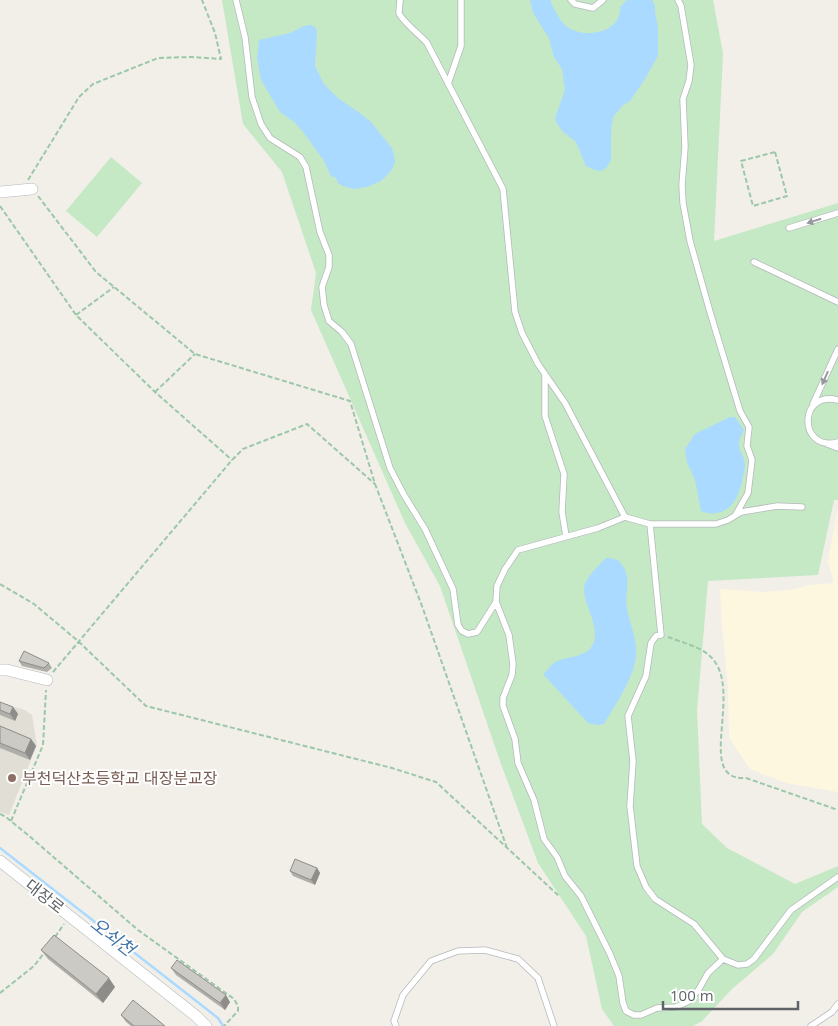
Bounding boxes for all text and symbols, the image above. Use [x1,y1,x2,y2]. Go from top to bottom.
one-way arrow [806,217,821,225]
one-way arrow [820,371,828,385]
place label: 부천덕산초등학교 대장분교장 [22,767,218,789]
marker: 부천덕산초등학교 대장분교장 [6,772,18,784]
street label: 대장로 [21,874,69,918]
water label: 오쇠천 [86,911,142,962]
scale bar [663,978,798,1010]
text: 100 m [670,985,714,1005]

